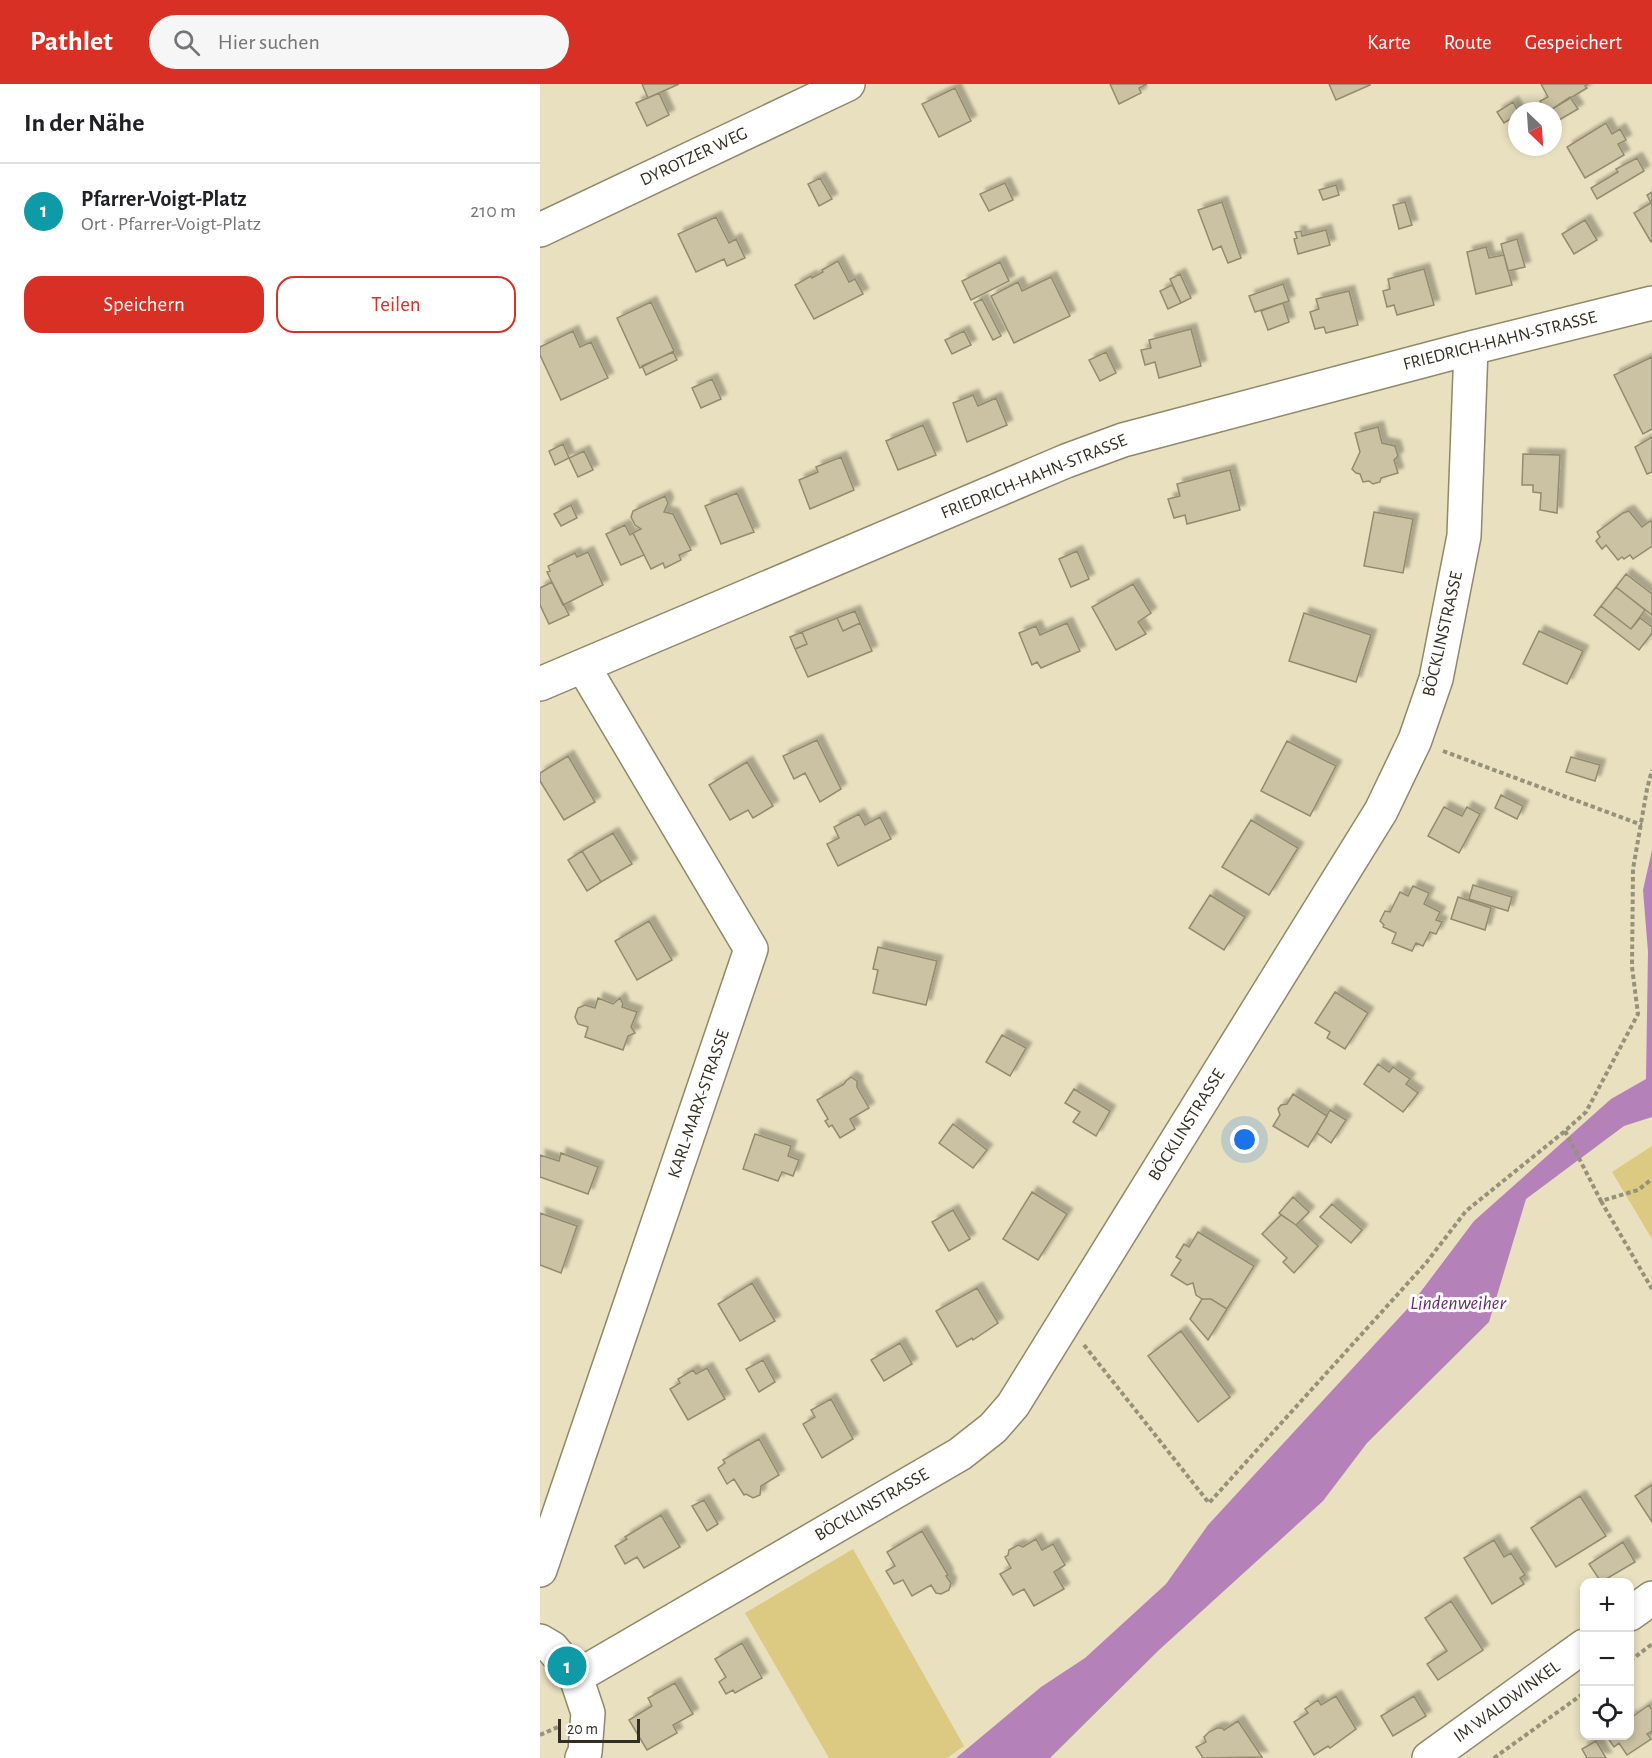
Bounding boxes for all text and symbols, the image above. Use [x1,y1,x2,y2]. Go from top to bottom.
search box [149,15,569,69]
icon: search [170,26,203,59]
text: Pathlet [30,28,113,56]
text: Hier suchen [218,31,320,53]
text: Karte [1367,32,1411,53]
text: Route [1444,32,1492,53]
text: Gespeichert [1525,32,1622,53]
north arrow [1508,102,1562,156]
text: In der Nähe [24,110,144,136]
street label: DYROTZER WEG [638,124,750,190]
text: Pfarrer-Voigt-Platz [81,188,247,210]
text: 1 [40,201,47,221]
text: 210 m [470,201,516,221]
text: Ort · Pfarrer-Voigt-Platz [81,214,261,234]
button: Speichern [24,276,264,333]
button: Teilen [276,276,516,333]
street label: FRIEDRICH-HAHN-STRASSE [1401,308,1599,374]
street label: FRIEDRICH-HAHN-STRASSE [938,431,1130,523]
street label: BÖCKLINSTRASSE [1418,569,1466,698]
street label: KARL-MARX-STRASSE [665,1027,733,1180]
street label: BÖCKLINSTRASSE [1144,1065,1229,1184]
your location [1230,1125,1259,1154]
water label: Lindenweiher [1410,1293,1506,1313]
street label: BÖCKLINSTRASSE [811,1463,932,1545]
map controls [1580,1578,1634,1740]
button: + [1580,1578,1634,1632]
button: − [1580,1632,1634,1686]
pin: 1 [548,1644,586,1688]
street label: IM WALDWINKEL [1451,1657,1564,1746]
button: locate [1580,1686,1634,1740]
scale bar [558,1716,640,1744]
text: 20 m [567,1721,598,1737]

